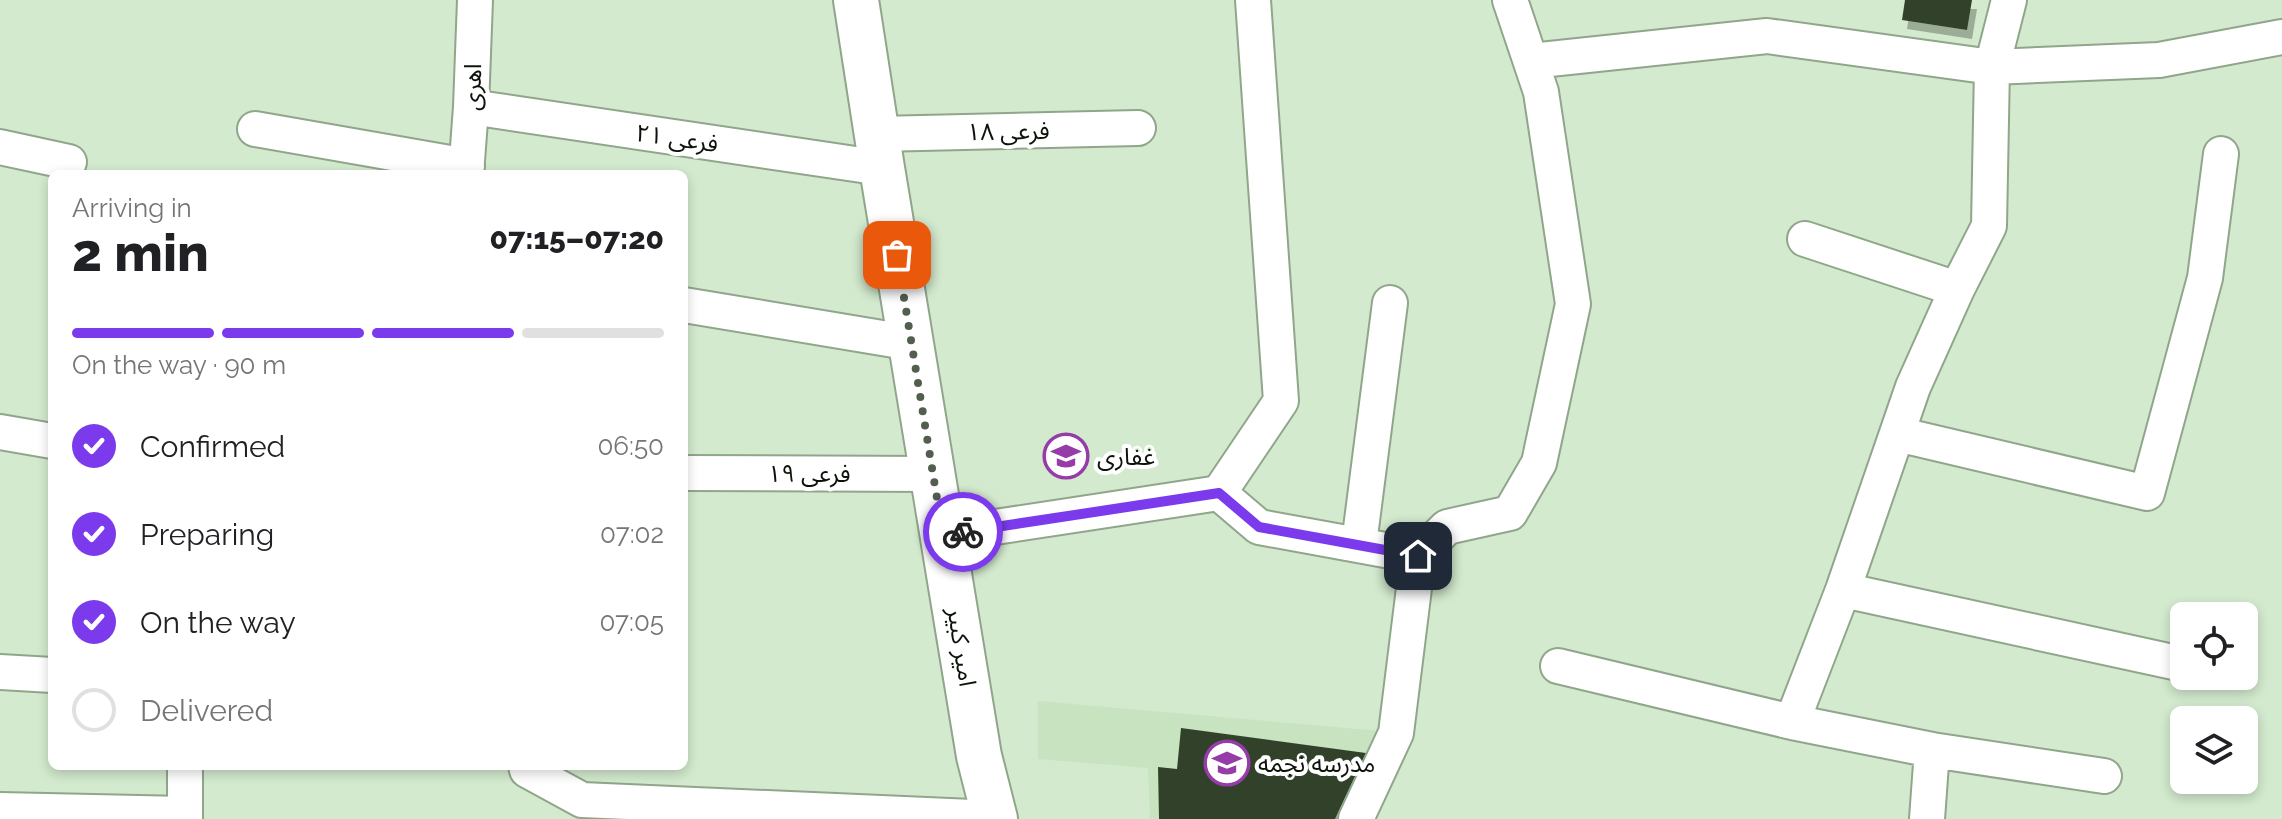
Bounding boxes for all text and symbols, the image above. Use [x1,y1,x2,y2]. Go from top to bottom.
street label: اهری [457,63,487,111]
street label: فرعی ۱۸ [966,116,1050,146]
street label: فرعی ۲۱ [634,118,720,158]
text: Arriving in [72,193,192,223]
text: 07:15–07:20 [490,221,664,256]
pin [863,221,931,289]
text: 2 min [72,222,209,283]
icon: bag [875,233,919,277]
text: On the way · 90 m [72,350,286,380]
icon: check [72,424,116,468]
text: Confirmed [140,429,285,464]
text: 06:50 [597,431,664,461]
school or university icon: غفاری [1042,432,1090,480]
place label: غفاری [1097,442,1155,471]
street label: فرعی ۱۹ [768,459,850,488]
courier [923,492,1003,572]
icon: bike [941,510,985,554]
icon: check [72,512,116,556]
text: Preparing [140,517,274,552]
text: 07:02 [600,519,664,549]
pin [1384,522,1452,590]
icon: home [1396,534,1440,578]
icon: check [72,600,116,644]
map controls [2170,602,2258,794]
button: locate [2170,602,2258,690]
street label: امیر کبیر [941,604,983,689]
text: On the way [140,605,296,640]
text: 07:05 [599,607,664,637]
text: Delivered [140,693,273,728]
button: layers [2170,706,2258,794]
school or university icon: مدرسه نجمه [1203,739,1251,787]
place label: مدرسه نجمه [1258,749,1375,778]

